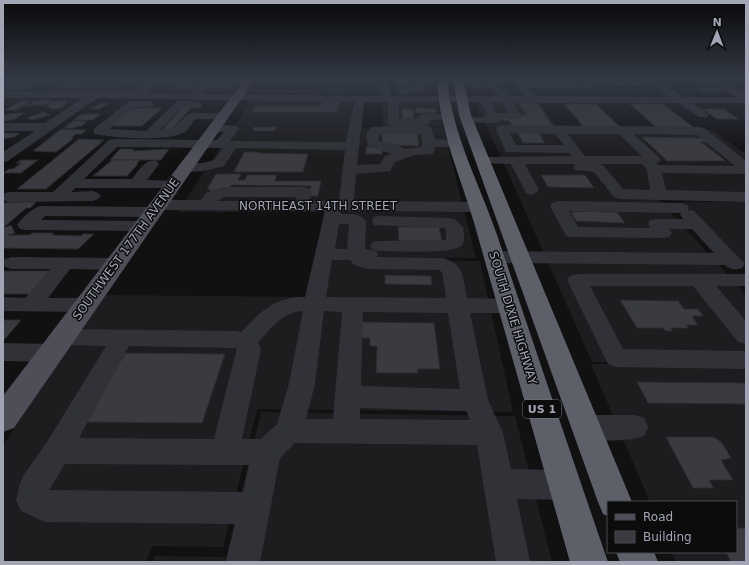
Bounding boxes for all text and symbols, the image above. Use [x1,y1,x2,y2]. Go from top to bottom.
north arrow [697,12,737,52]
text: N [712,16,722,29]
street label: SOUTHWEST 177TH AVENUE [70,175,182,323]
street label: NORTHEAST 14TH STREET [239,199,398,213]
street label: SOUTH DIXIE HIGHWAY [486,250,540,387]
road number: US 1 [523,400,561,418]
legend [607,501,737,553]
text: Road [643,510,673,524]
text: Building [643,530,692,544]

